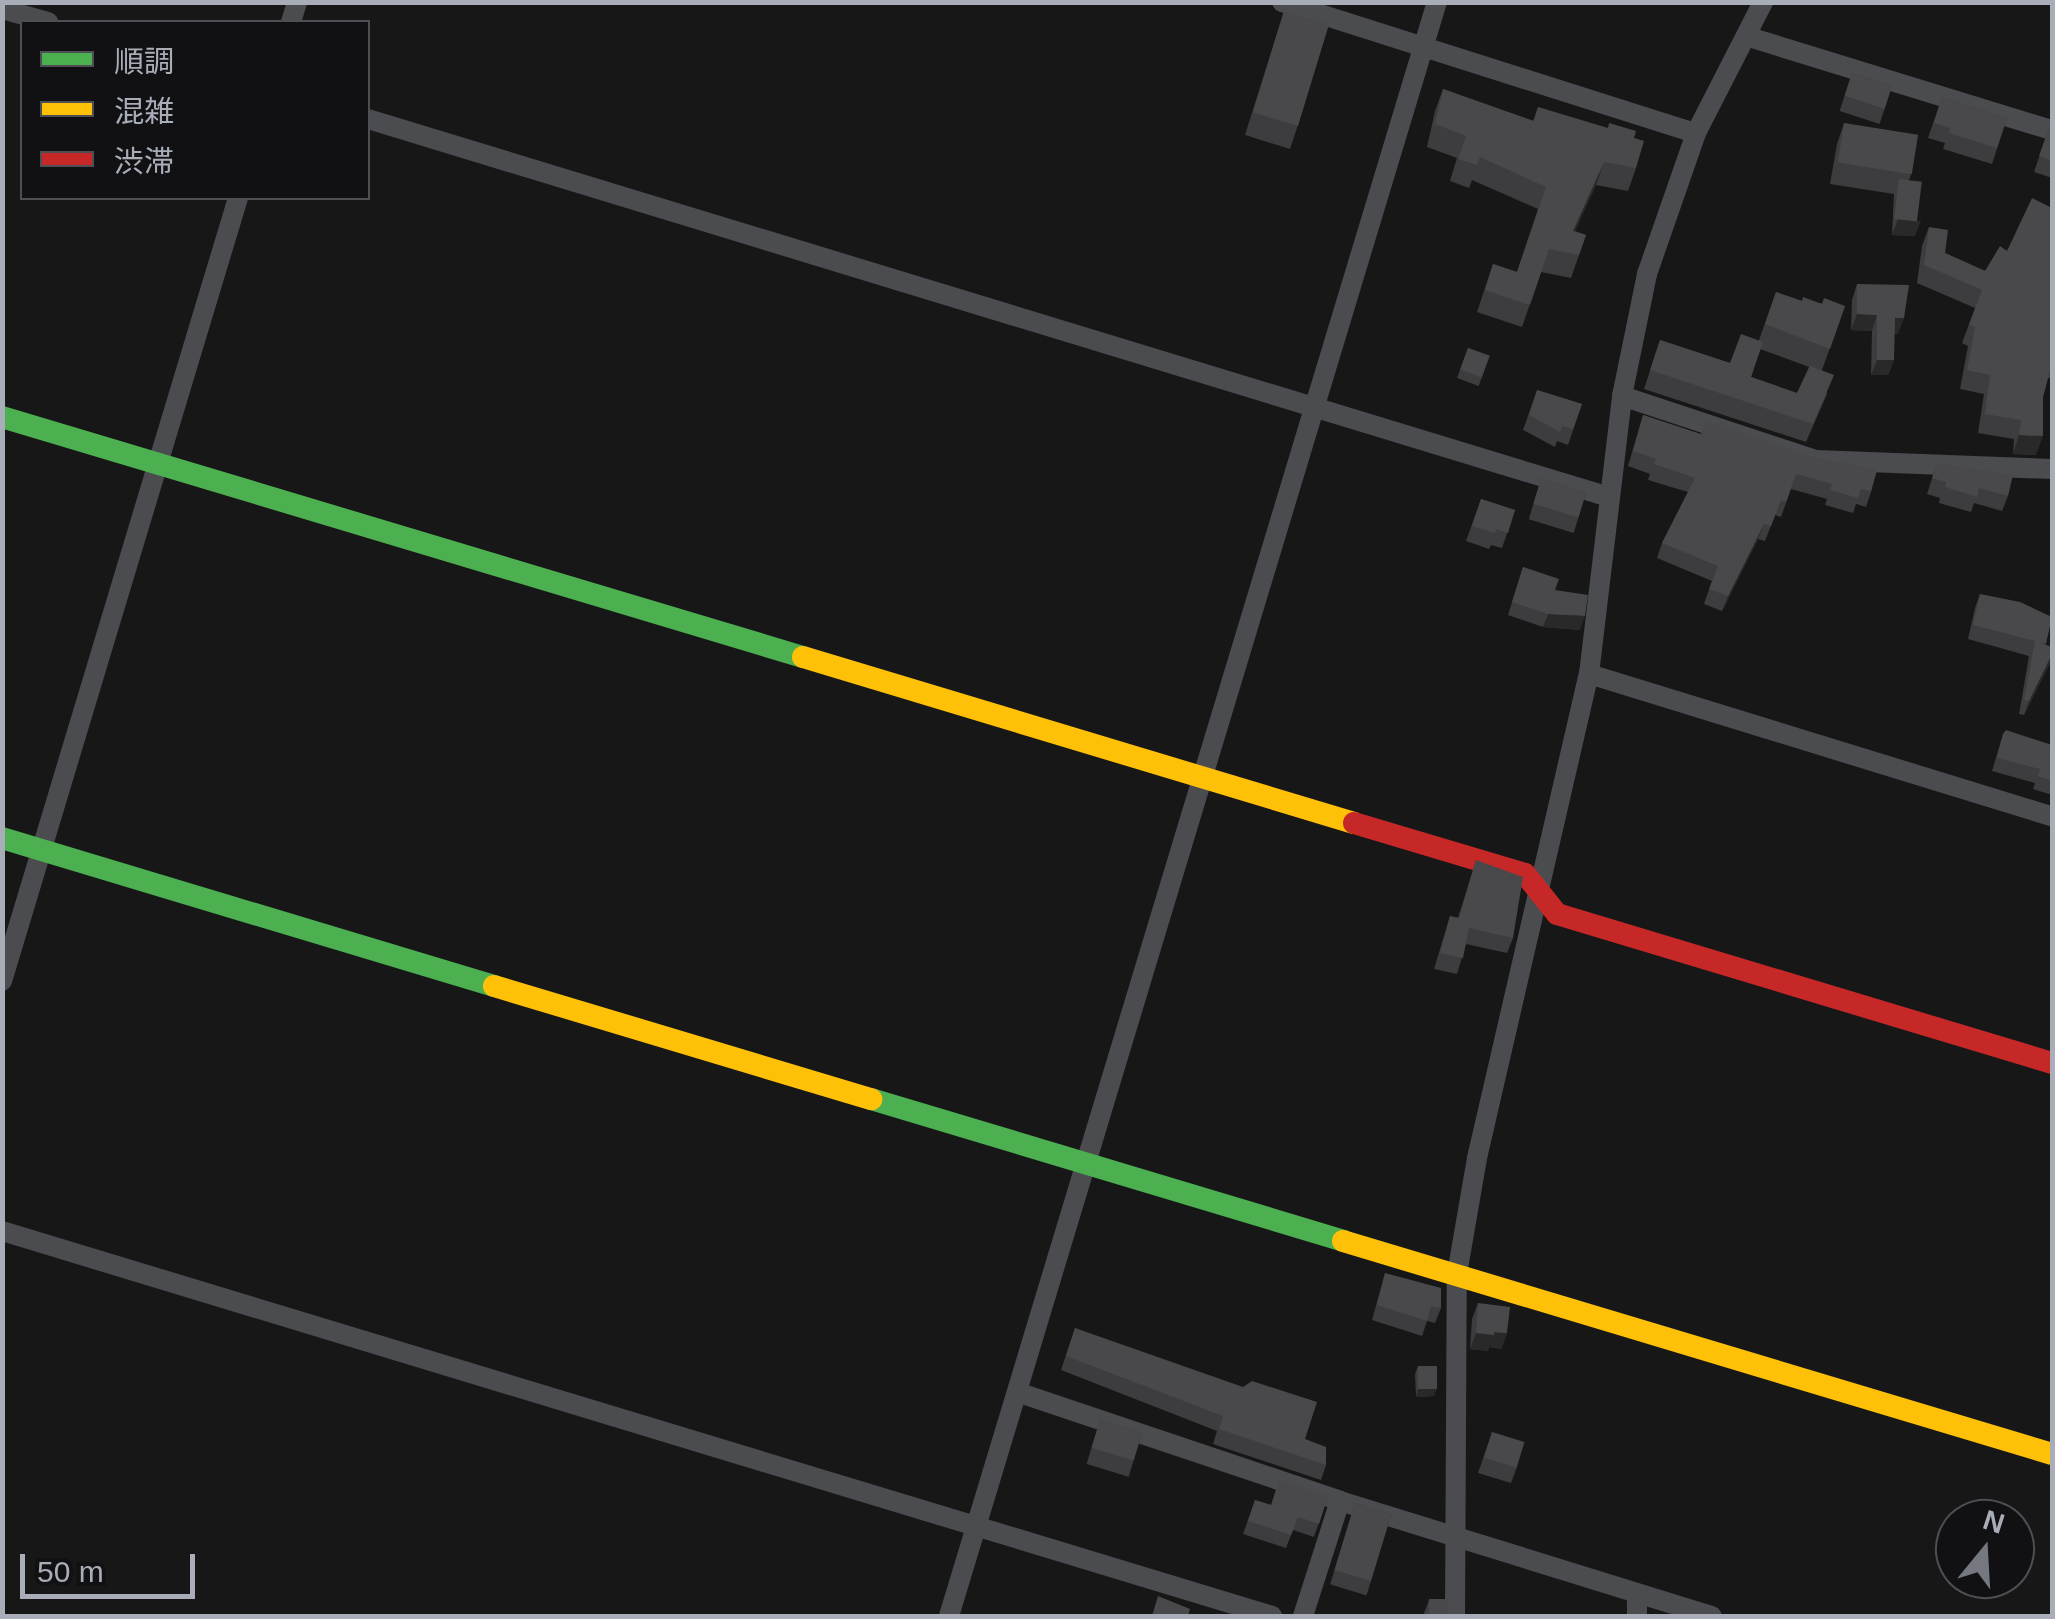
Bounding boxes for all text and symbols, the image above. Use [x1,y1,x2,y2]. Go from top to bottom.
legend [20,20,370,200]
text: 順調 [114,45,174,78]
text: 混雑 [114,95,174,128]
text: 渋滞 [114,145,174,178]
north arrow [1935,1499,2035,1599]
text: N [1979,1504,2008,1540]
scale bar [25,1534,200,1596]
text: 50 m [37,1555,104,1588]

